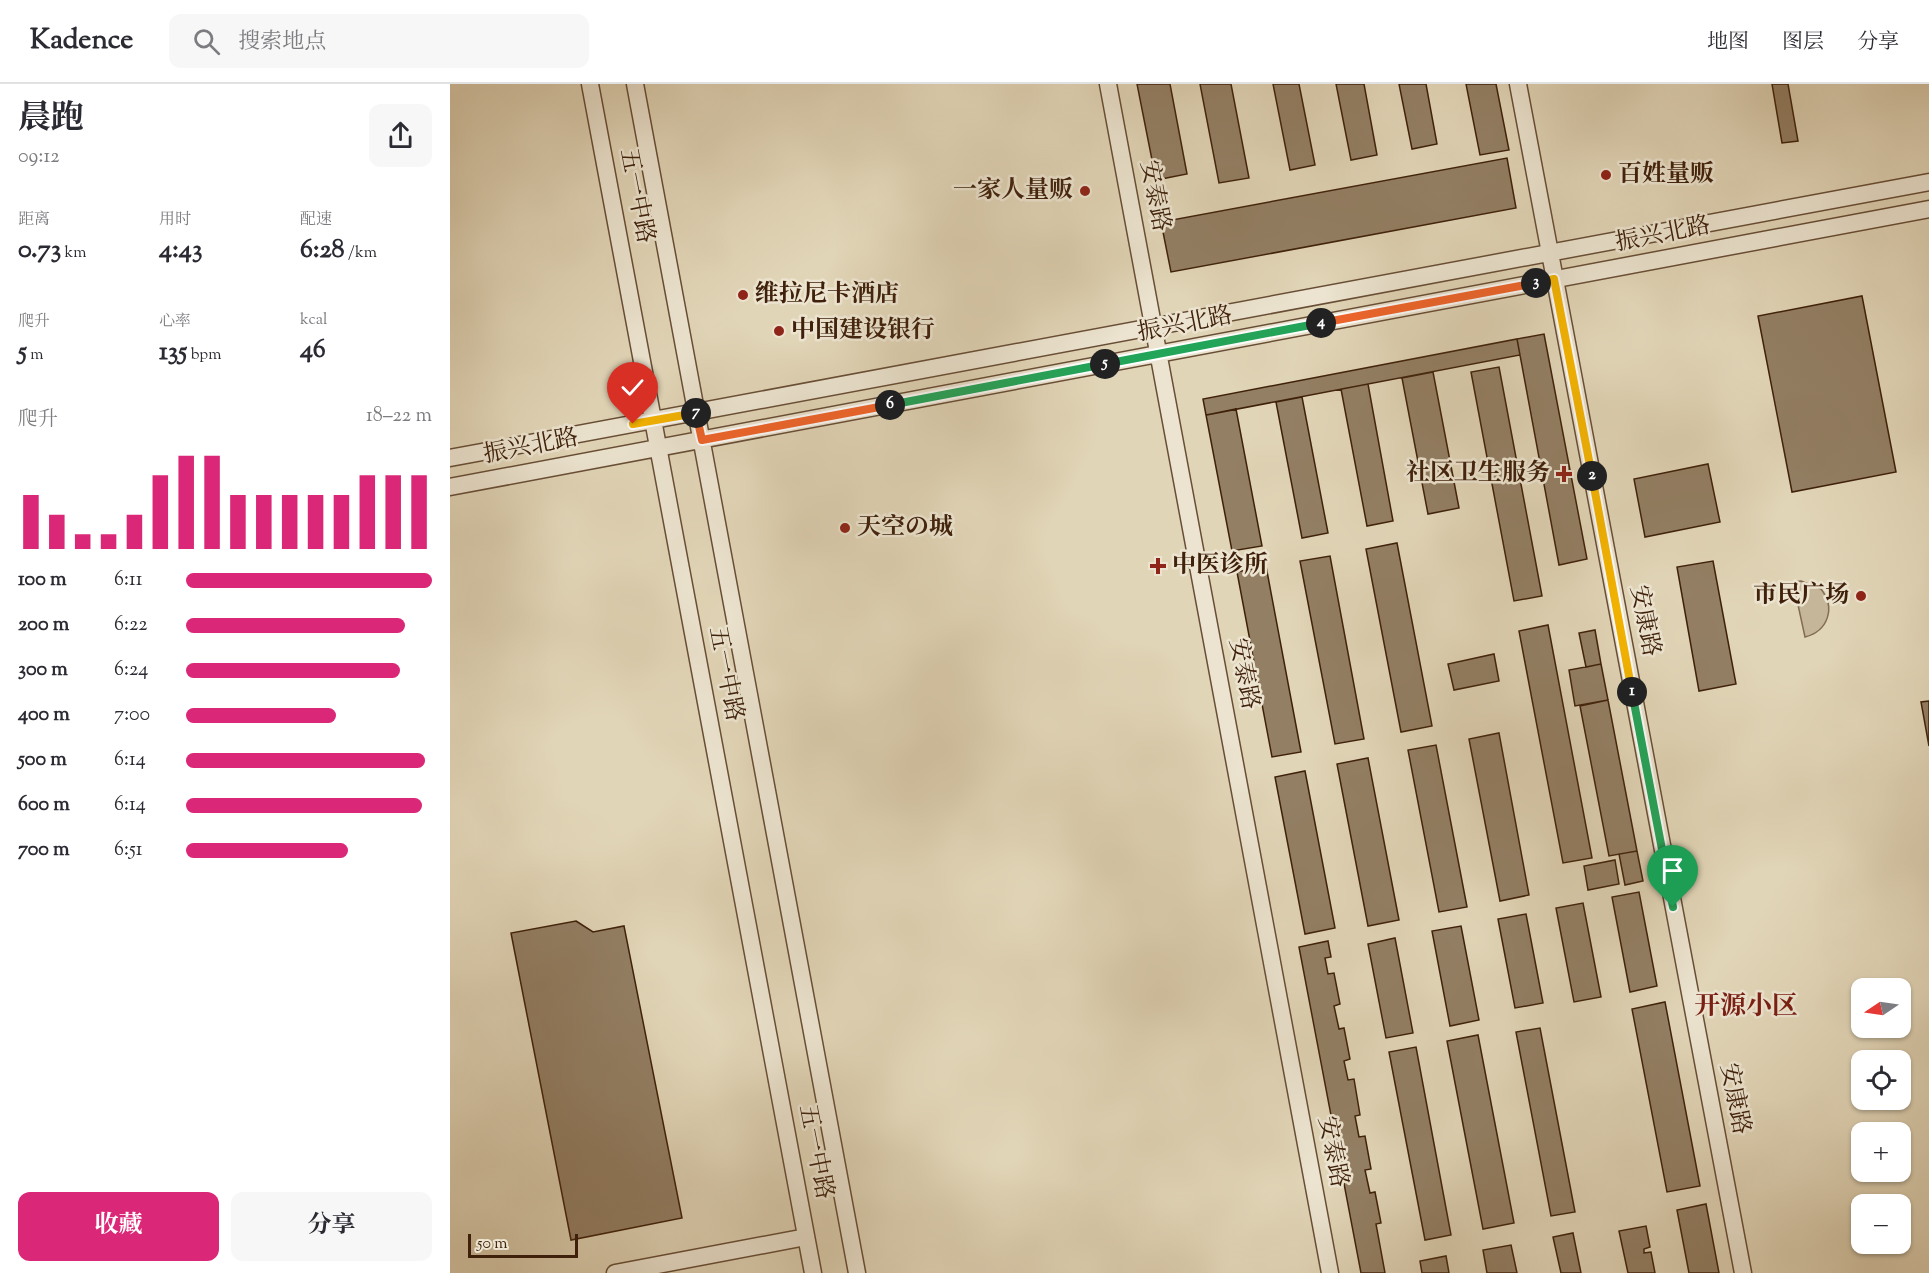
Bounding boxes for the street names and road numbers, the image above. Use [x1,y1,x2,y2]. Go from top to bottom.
street label: 五一中路 [610,146,662,246]
street label: 安泰路 [1130,157,1178,235]
street label: 振兴北路 [1613,209,1713,261]
street label: 振兴北路 [1135,299,1235,351]
street label: 振兴北路 [481,421,581,473]
street label: 安康路 [1620,582,1668,660]
street label: 五一中路 [699,624,751,724]
street label: 安泰路 [1219,635,1267,713]
street label: 安康路 [1710,1060,1758,1138]
street label: 五一中路 [789,1102,841,1202]
street label: 安泰路 [1308,1113,1356,1191]

